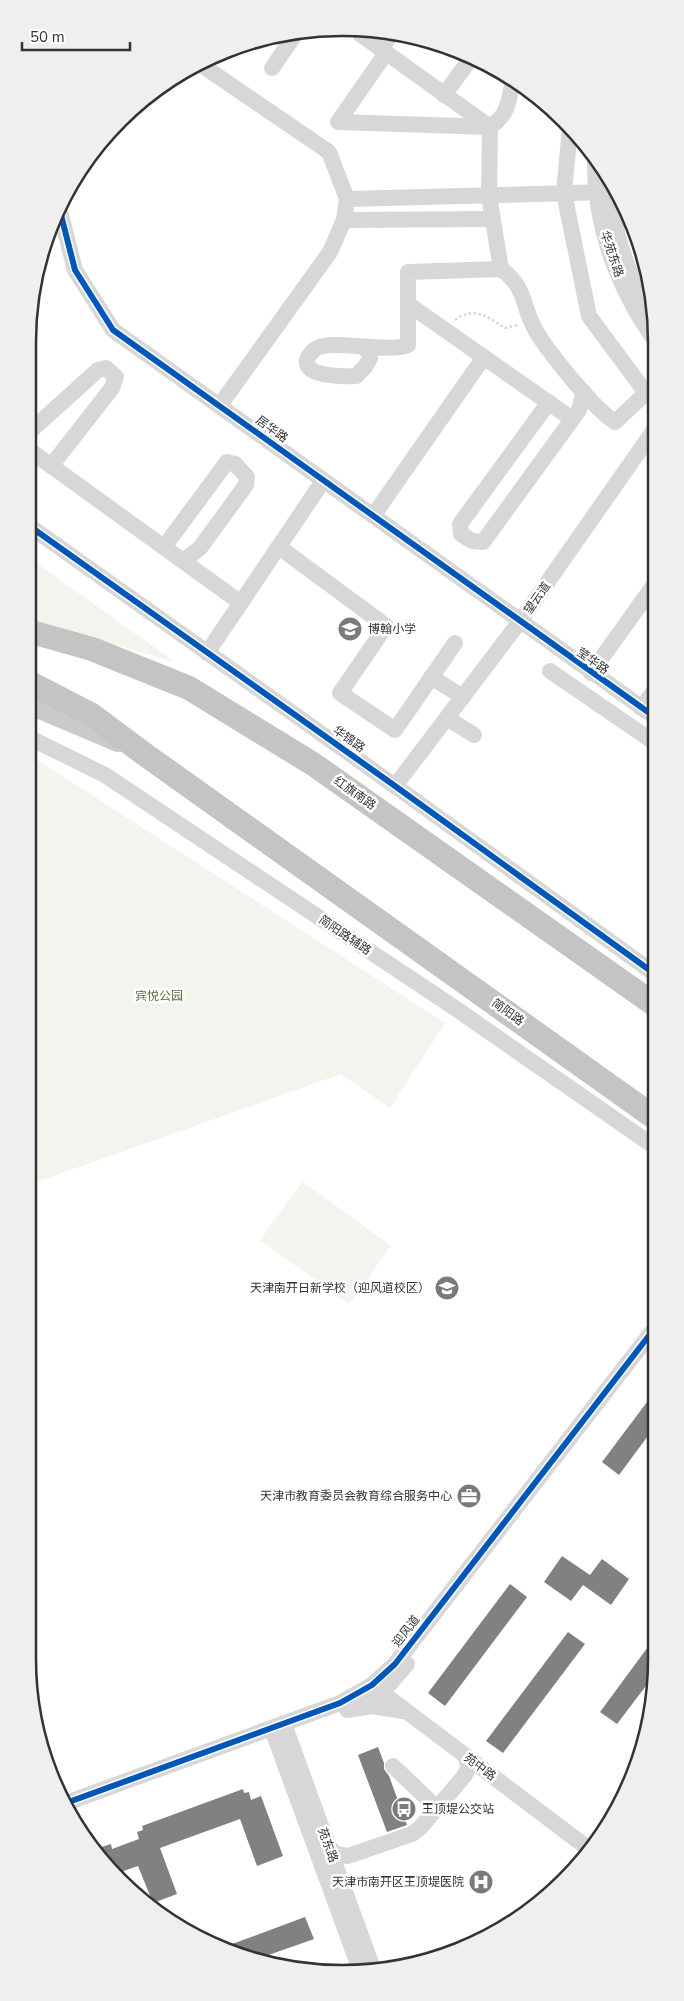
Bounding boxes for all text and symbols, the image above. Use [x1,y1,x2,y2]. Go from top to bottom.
scale bar [22,20,130,52]
text: 50 m [30,27,65,47]
street label: 华苑东路 [597,229,627,279]
street label: 居华路 [253,412,291,446]
street label: 望云道 [520,579,554,617]
school or university icon: 博翰小学 [337,616,363,642]
place label: 博翰小学 [368,621,416,637]
street label: 莹华路 [574,644,612,678]
street label: 华锦路 [330,722,368,756]
street label: 红旗南路 [331,773,379,813]
street label: 简阳路辅路 [316,912,374,958]
park label: 宾悦公园 [135,988,183,1004]
street label: 简阳路 [489,995,527,1029]
school or university icon: 天津南开日新学校（迎风道校区） [434,1275,460,1301]
place label: 天津南开日新学校（迎风道校区） [250,1280,430,1296]
office icon: 天津市教育委员会教育综合服务中心 [456,1483,482,1509]
place label: 天津市教育委员会教育综合服务中心 [260,1488,452,1504]
street label: 迎风道 [389,1612,423,1650]
street label: 苑中路 [461,1750,499,1784]
bus stop icon: 王顶堤公交站 [391,1796,417,1822]
place label: 王顶堤公交站 [422,1801,494,1817]
street label: 苑东路 [314,1825,342,1865]
hospital icon: 天津市南开区王顶堤医院 [468,1869,494,1895]
place label: 天津市南开区王顶堤医院 [332,1874,464,1890]

